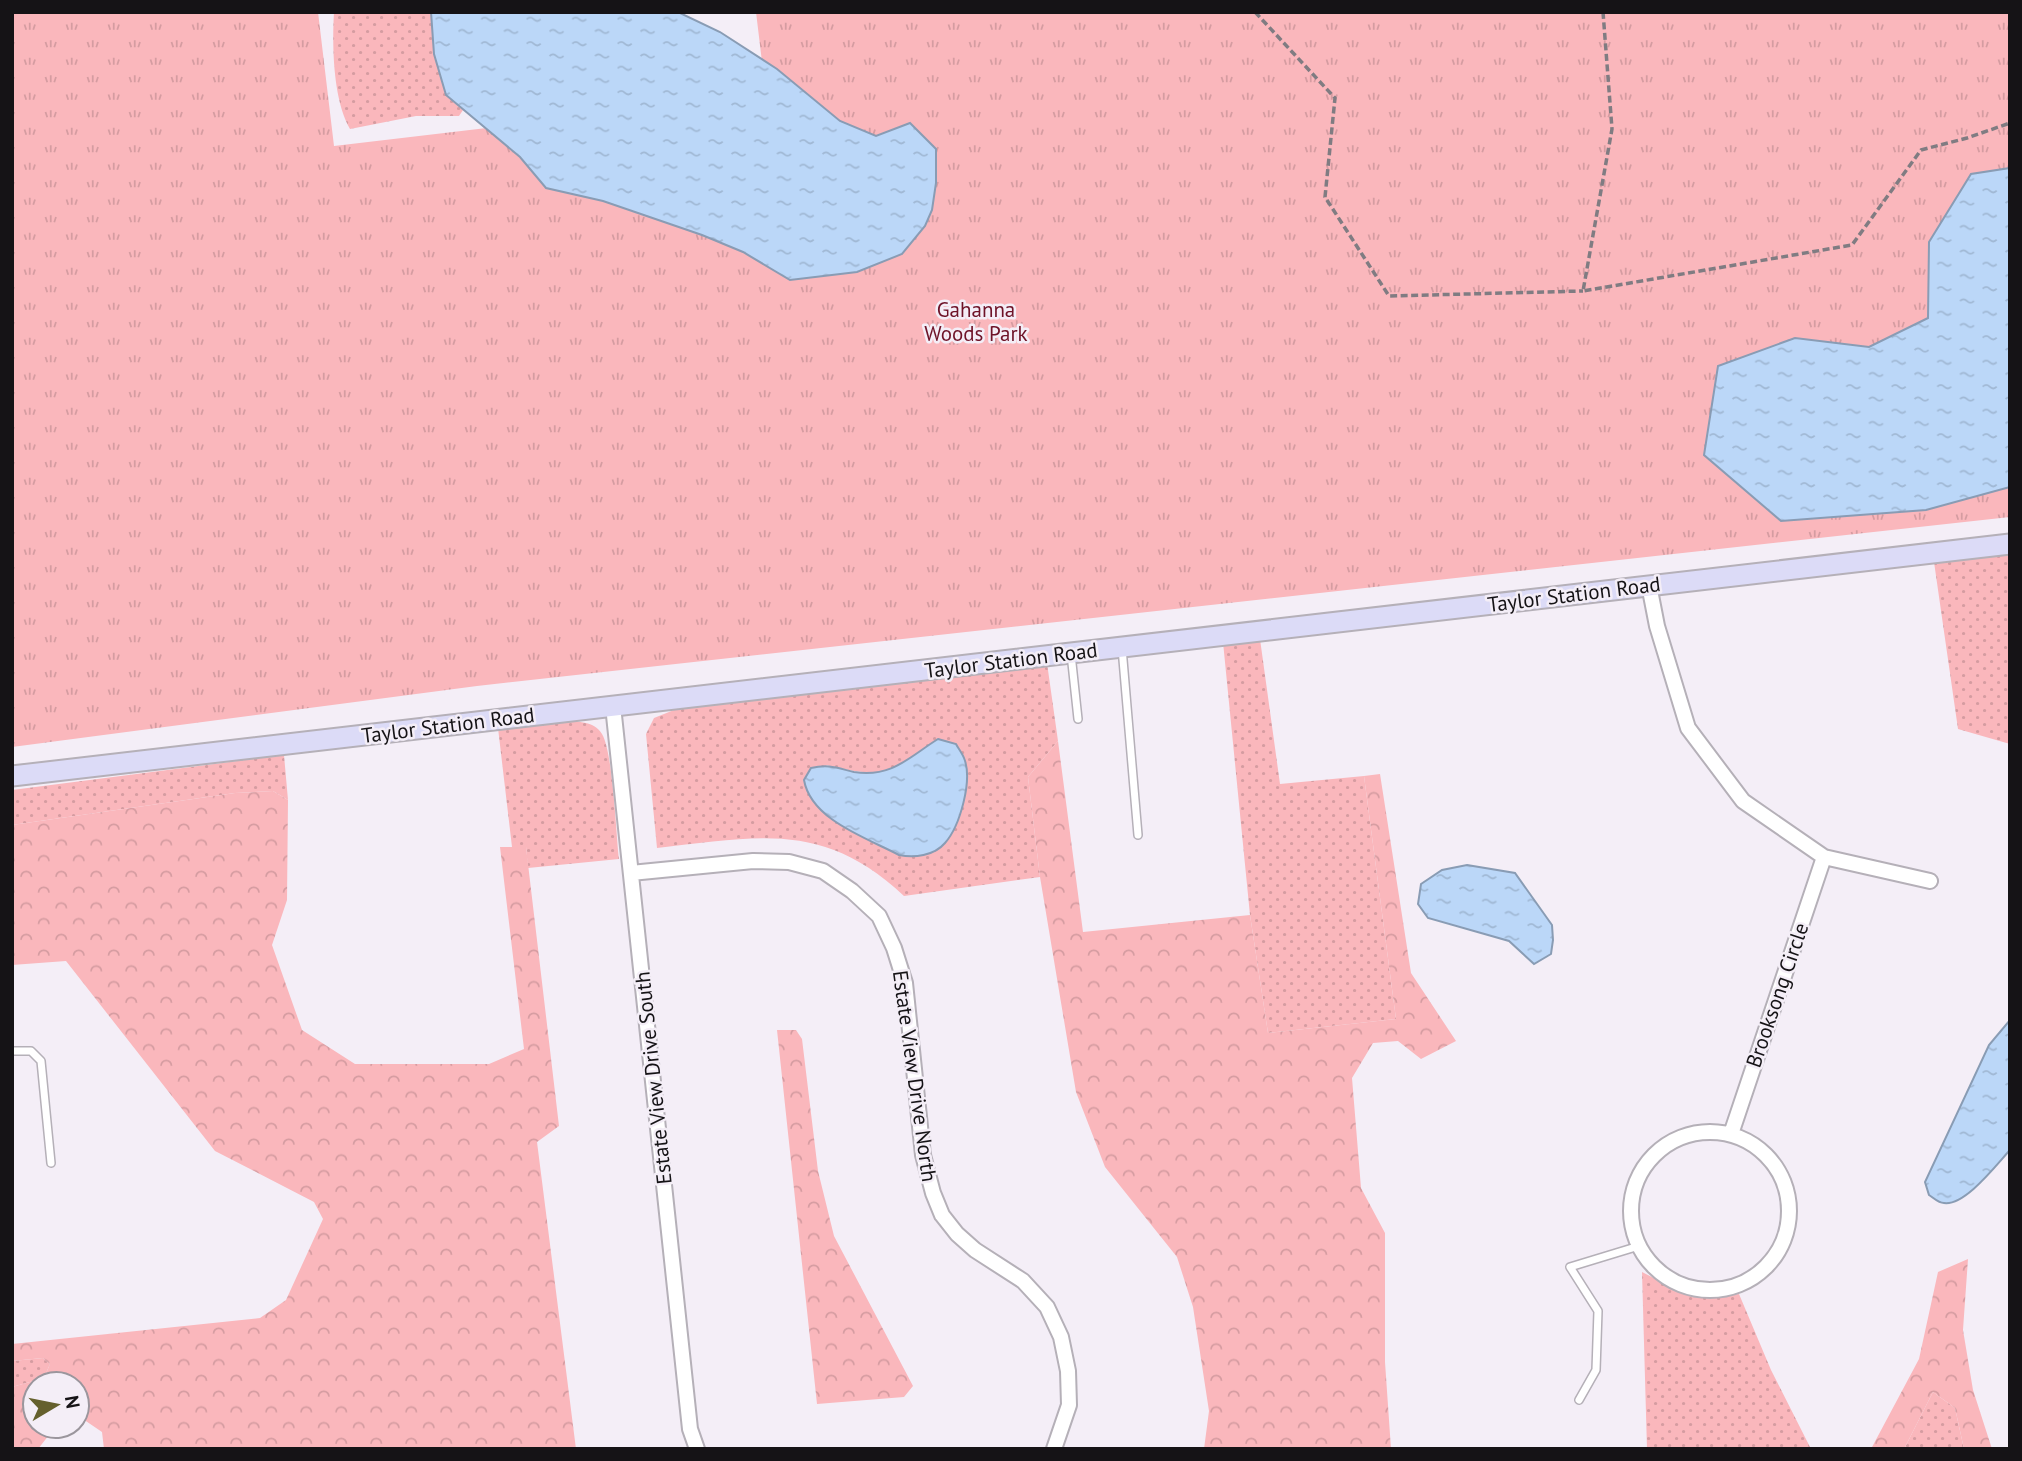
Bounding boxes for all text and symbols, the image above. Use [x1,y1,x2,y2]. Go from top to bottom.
park label: Gahanna Woods Park [924,296,1028,347]
street label: Taylor Station Road [1486,570,1662,618]
street label: Taylor Station Road [923,636,1099,684]
street label: Taylor Station Road [360,701,536,749]
street label: Brooksong Circle [1740,919,1814,1071]
street label: Estate View Drive North [887,969,943,1183]
street label: Estate View Drive South [628,970,678,1186]
north arrow [21,1370,91,1440]
text: N [60,1394,86,1410]

